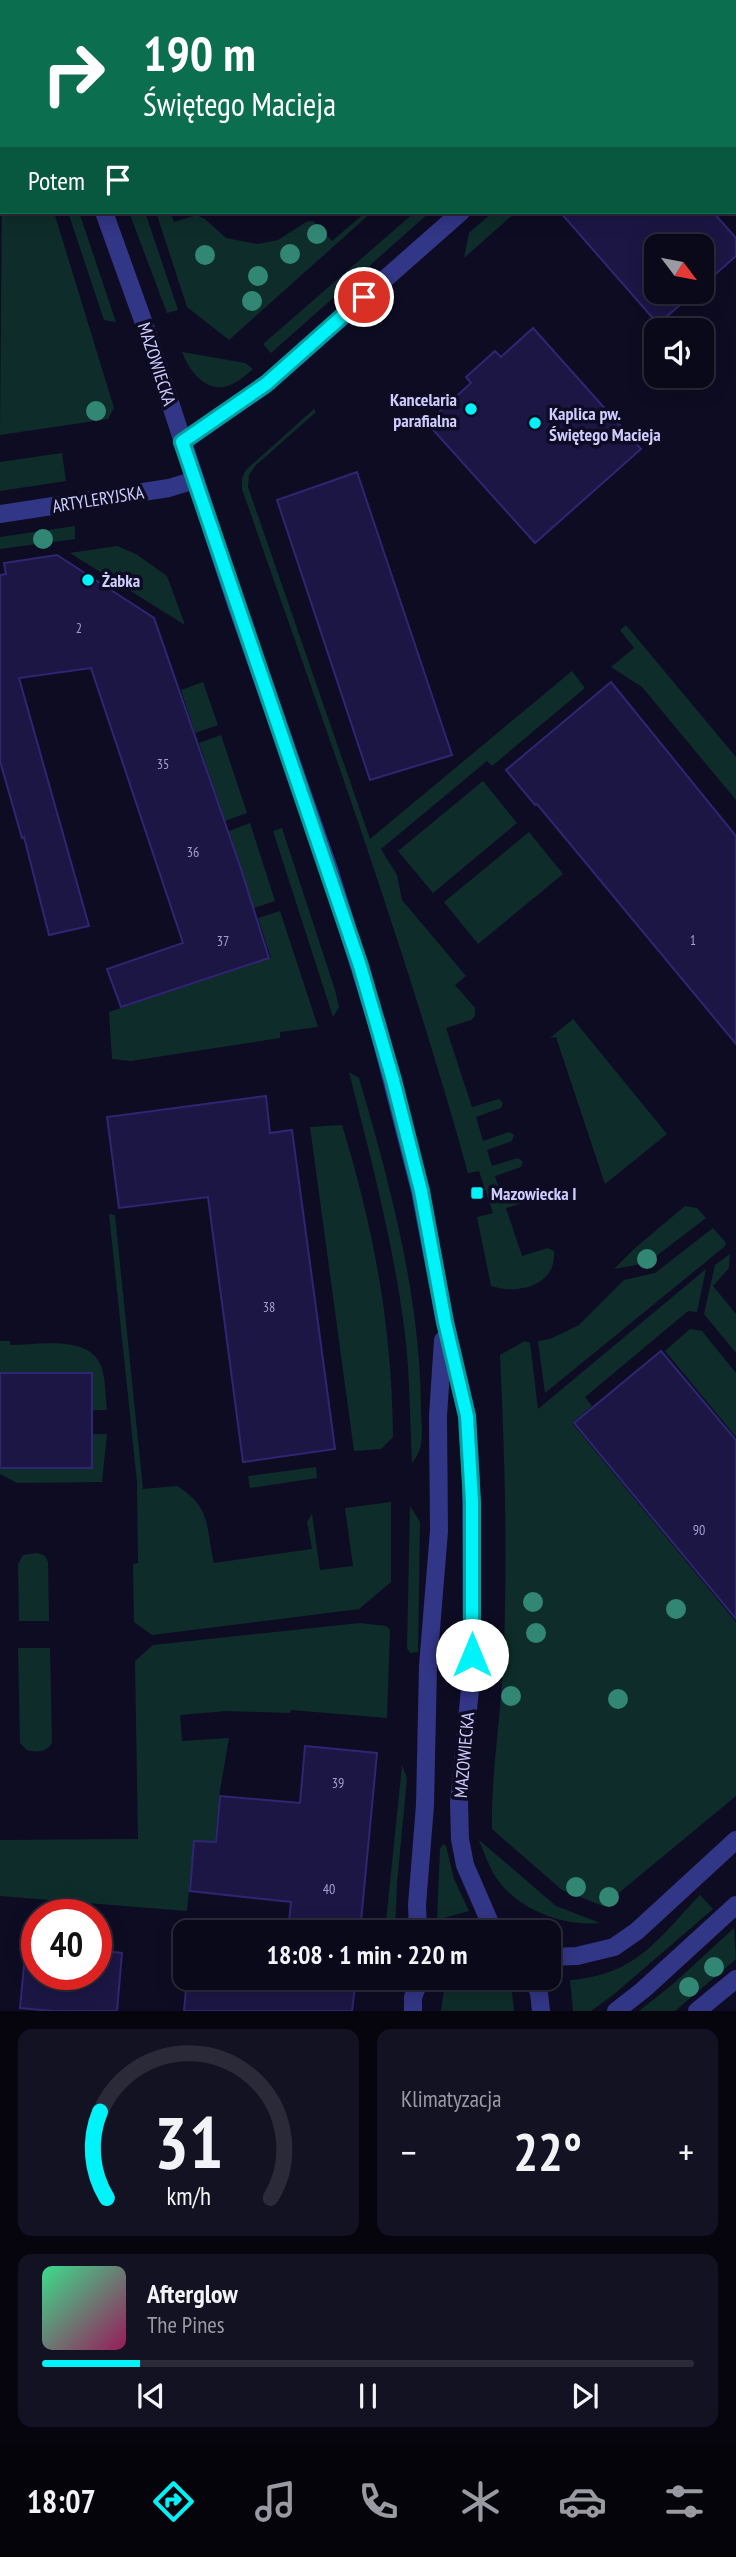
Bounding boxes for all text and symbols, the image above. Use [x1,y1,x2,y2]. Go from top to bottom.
text: 190 m [143,21,256,85]
icon: right [28,28,119,119]
text: Świętego Macieja [143,83,336,125]
icon: arrive [99,161,137,199]
text: Potem [28,164,85,197]
north arrow [644,234,714,304]
map controls [644,234,714,388]
pin [334,267,394,327]
icon: arrive [345,278,383,316]
button: sound [644,318,714,388]
street label: MAZOWIECKA [133,319,181,409]
place label: Kancelaria parafialna [390,388,457,432]
marker: Kancelaria parafialna [463,401,479,417]
place label: Kaplica pw. Świętego Macieja [549,402,661,446]
marker: Kaplica pw. Świętego Macieja [527,415,543,431]
street label: ARTYLERYJSKA [51,480,146,518]
place label: Żabka [102,569,140,592]
marker: Żabka [80,572,96,588]
house number: 2 [76,619,82,637]
house number: 35 [157,755,169,773]
house number: 36 [187,843,199,861]
house number: 1 [690,931,696,949]
house number: 37 [217,932,229,950]
place label: Mazowiecka I [491,1182,577,1205]
marker: Mazowiecka I [469,1185,485,1201]
house number: 38 [263,1298,275,1316]
house number: 90 [693,1521,705,1539]
position arrow [435,1618,509,1692]
street label: MAZOWIECKA [449,1711,479,1799]
house number: 39 [332,1774,344,1792]
house number: 40 [323,1880,335,1898]
speed limit sign: 40 [21,1899,112,1990]
text: 18:08 · 1 min · 220 m [267,1938,467,1971]
text: Klimatyzacja [401,2084,501,2113]
text: 31 [154,2095,223,2189]
text: 22° [513,2118,582,2185]
text: − [401,2127,417,2176]
text: + [678,2127,694,2176]
text: km/h [166,2180,211,2212]
text: Afterglow [147,2277,238,2310]
text: The Pines [147,2310,225,2339]
icon: previous [132,2377,170,2415]
icon: pause [349,2377,387,2415]
icon: next [566,2377,604,2415]
icon: directions [149,2477,198,2526]
icon: music [251,2477,300,2526]
icon: phone [354,2477,403,2526]
icon: climate [456,2477,505,2526]
icon: car [558,2477,607,2526]
icon: filters [660,2477,709,2526]
text: 18:07 [27,2480,96,2522]

